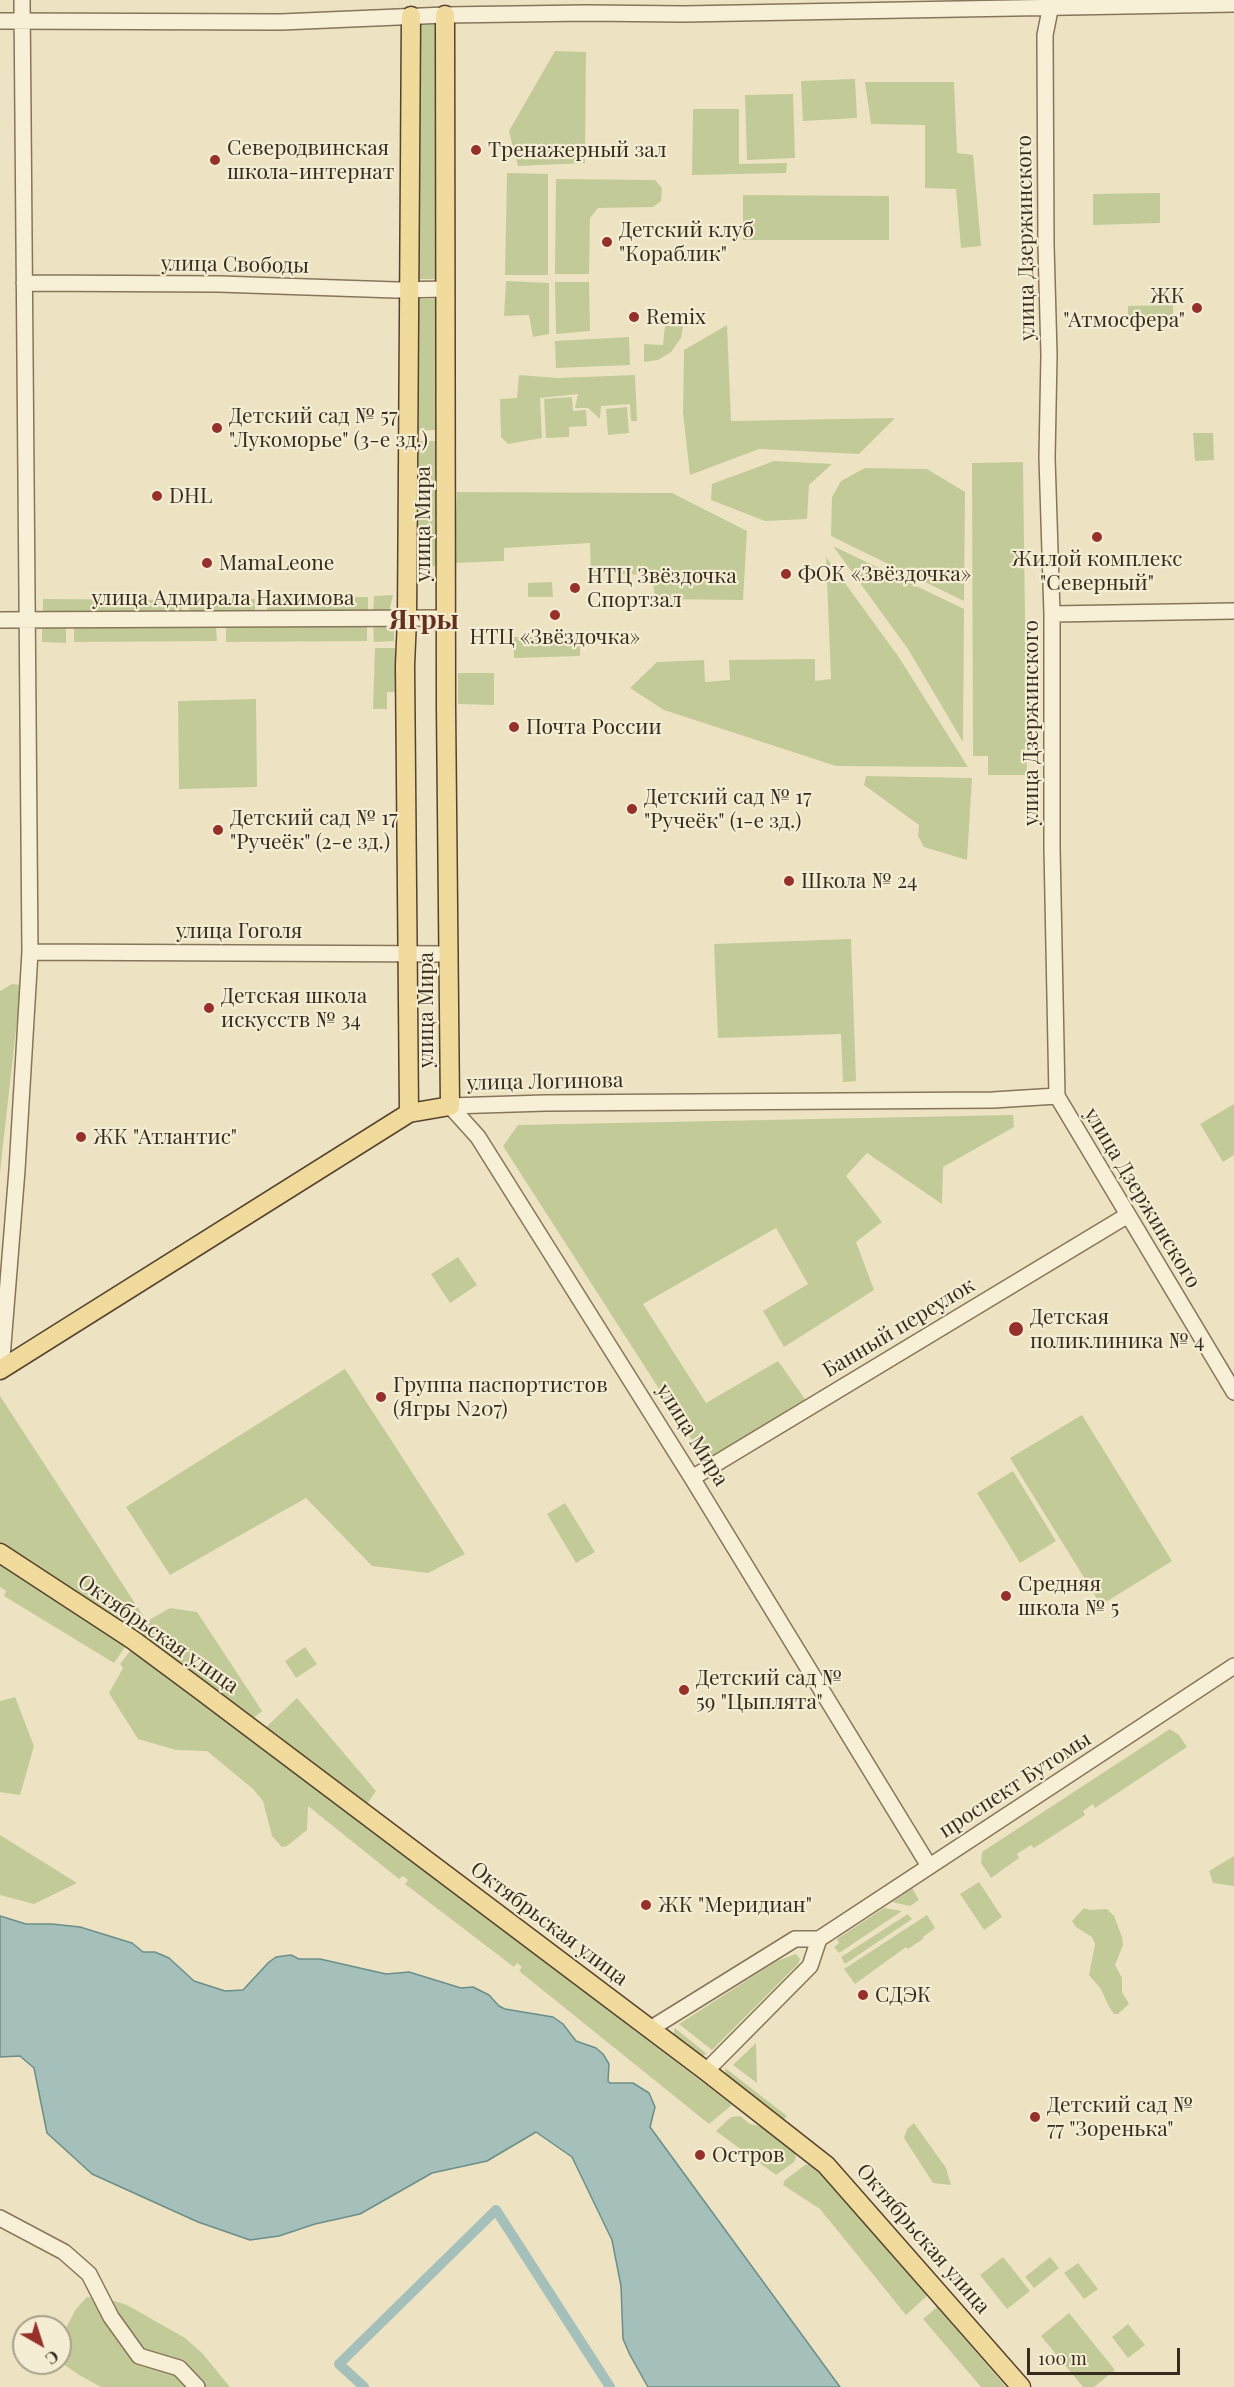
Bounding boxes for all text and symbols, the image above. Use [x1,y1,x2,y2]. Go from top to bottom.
place label: Северодвинская школа-интернат [227,135,394,185]
street label: улица Дзержинского [1012,135,1040,341]
place label: Тренажерный зал [488,137,667,163]
marker: Тренажерный зал [469,143,483,157]
marker: Северодвинская школа-интернат [208,153,222,167]
place label: Детский клуб "Кораблик" [619,217,754,267]
marker: Детский клуб "Кораблик" [600,235,614,249]
street label: улица Свободы [161,251,309,279]
place label: ЖК "Атмосфера" [1063,283,1185,333]
marker: ЖК "Атмосфера" [1190,301,1204,315]
place label: Remix [646,304,706,330]
marker: Remix [627,310,641,324]
place label: Детский сад № 57 "Лукоморье" (3-е зд.) [229,403,428,453]
marker: Детский сад № 57 "Лукоморье" (3-е зд.) [210,421,224,435]
street label: улица Мира [410,466,436,582]
place label: DHL [169,483,212,509]
marker: DHL [150,489,164,503]
marker: Жилой комплекс "Северный" [1090,530,1104,544]
place label: Жилой комплекс "Северный" [1012,546,1182,596]
place label: MamaLeone [219,550,334,576]
marker: MamaLeone [200,556,214,570]
place label: ФОК «Звёздочка» [798,561,971,587]
place label: НТЦ Звёздочка Спортзал [587,563,737,613]
marker: ФОК «Звёздочка» [779,567,793,581]
marker: НТЦ Звёздочка Спортзал [568,581,582,595]
street label: улица Адмирала Нахимова [91,585,355,611]
district label: Ягры [389,605,459,637]
marker: НТЦ «Звёздочка» [548,608,562,622]
street label: улица Дзержинского [1018,620,1044,826]
place label: НТЦ «Звёздочка» [470,624,640,650]
place label: Почта России [526,714,662,740]
marker: Почта России [507,720,521,734]
place label: Детский сад № 17 "Ручеёк" (1-е зд.) [644,784,812,834]
marker: Детский сад № 17 "Ручеёк" (1-е зд.) [625,802,639,816]
place label: Детский сад № 17 "Ручеёк" (2-е зд.) [230,805,398,855]
marker: Детский сад № 17 "Ручеёк" (2-е зд.) [211,823,225,837]
place label: Школа № 24 [801,868,917,894]
marker: Школа № 24 [782,874,796,888]
street label: улица Гоголя [176,918,302,944]
street label: улица Мира [413,952,439,1068]
place label: Детская школа искусств № 34 [221,983,367,1033]
marker: Детская школа искусств № 34 [202,1001,216,1015]
street label: улица Логинова [466,1068,624,1096]
street label: улица Дзержинского [1078,1103,1206,1293]
place label: ЖК "Атлантис" [93,1124,237,1150]
marker: ЖК "Атлантис" [74,1130,88,1144]
street label: Банный переулок [818,1273,980,1383]
place label: Детская поликлиника № 4 [1030,1304,1204,1354]
marker: Детская поликлиника № 4 [1007,1320,1025,1338]
place label: Группа паспортистов (Ягры N207) [393,1372,608,1422]
street label: улица Мира [651,1379,733,1491]
marker: Группа паспортистов (Ягры N207) [374,1390,388,1404]
street label: Октябрьская улица [73,1569,243,1699]
place label: Средняя школа № 5 [1018,1571,1119,1621]
marker: Средняя школа № 5 [999,1589,1013,1603]
place label: Детский сад № 59 "Цыплята" [696,1665,842,1715]
marker: Детский сад № 59 "Цыплята" [677,1683,691,1697]
street label: проспект Бутомы [934,1726,1096,1844]
street label: Октябрьская улица [465,1857,633,1991]
place label: ЖК "Меридиан" [658,1892,812,1918]
marker: ЖК "Меридиан" [639,1898,653,1912]
place label: СДЭК [875,1982,931,2008]
marker: СДЭК [856,1988,870,2002]
place label: Детский сад № 77 "Зоренька" [1047,2092,1193,2142]
marker: Детский сад № 77 "Зоренька" [1028,2110,1042,2124]
place label: Остров [712,2142,785,2168]
marker: Остров [693,2148,707,2162]
street label: Октябрьская улица [851,2159,995,2319]
north arrow [12,2315,72,2375]
scale bar [1030,2336,1183,2374]
text: С [41,2346,63,2370]
text: 100 m [1038,2346,1087,2370]

